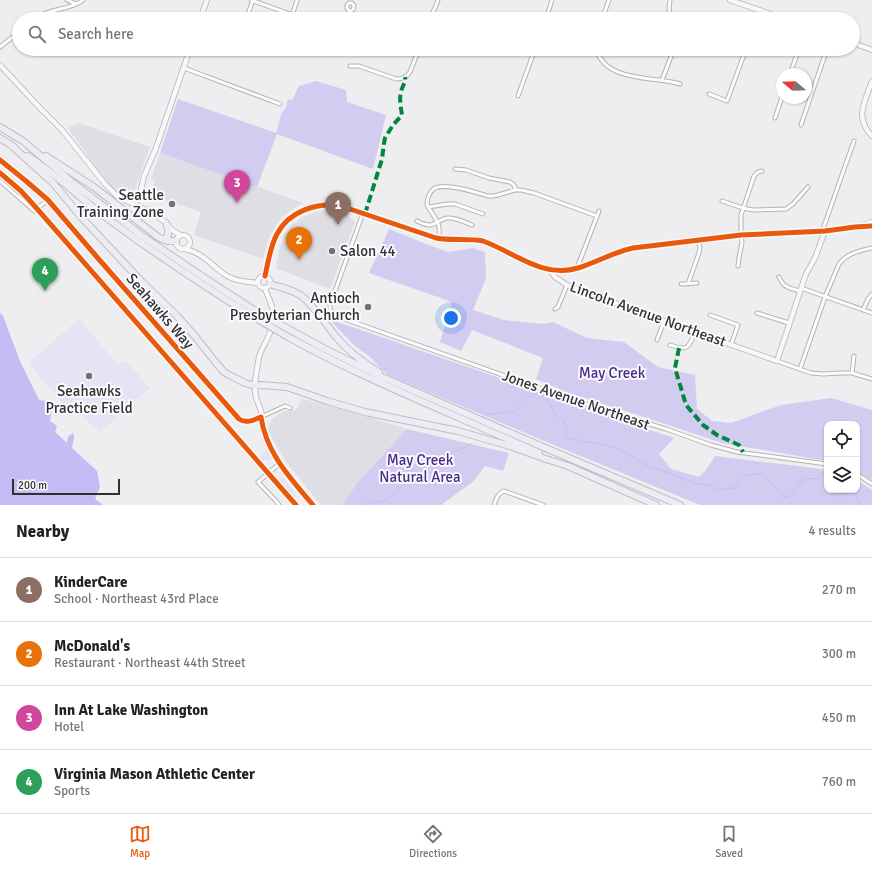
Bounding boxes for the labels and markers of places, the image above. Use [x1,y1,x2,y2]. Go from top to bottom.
pin: 3 [224,170,250,203]
place label: Seattle Training Zone [77,186,164,221]
pin: 1 [325,192,351,225]
marker: Seattle Training Zone [167,199,177,209]
pin: 2 [286,227,312,260]
place label: Salon 44 [340,242,396,260]
marker: Salon 44 [327,246,337,256]
pin: 4 [32,258,58,291]
place label: Antioch Presbyterian Church [230,289,360,324]
marker: Antioch Presbyterian Church [363,302,373,312]
marker: Seahawks Practice Field [84,371,94,381]
place label: Seahawks Practice Field [45,382,133,417]

